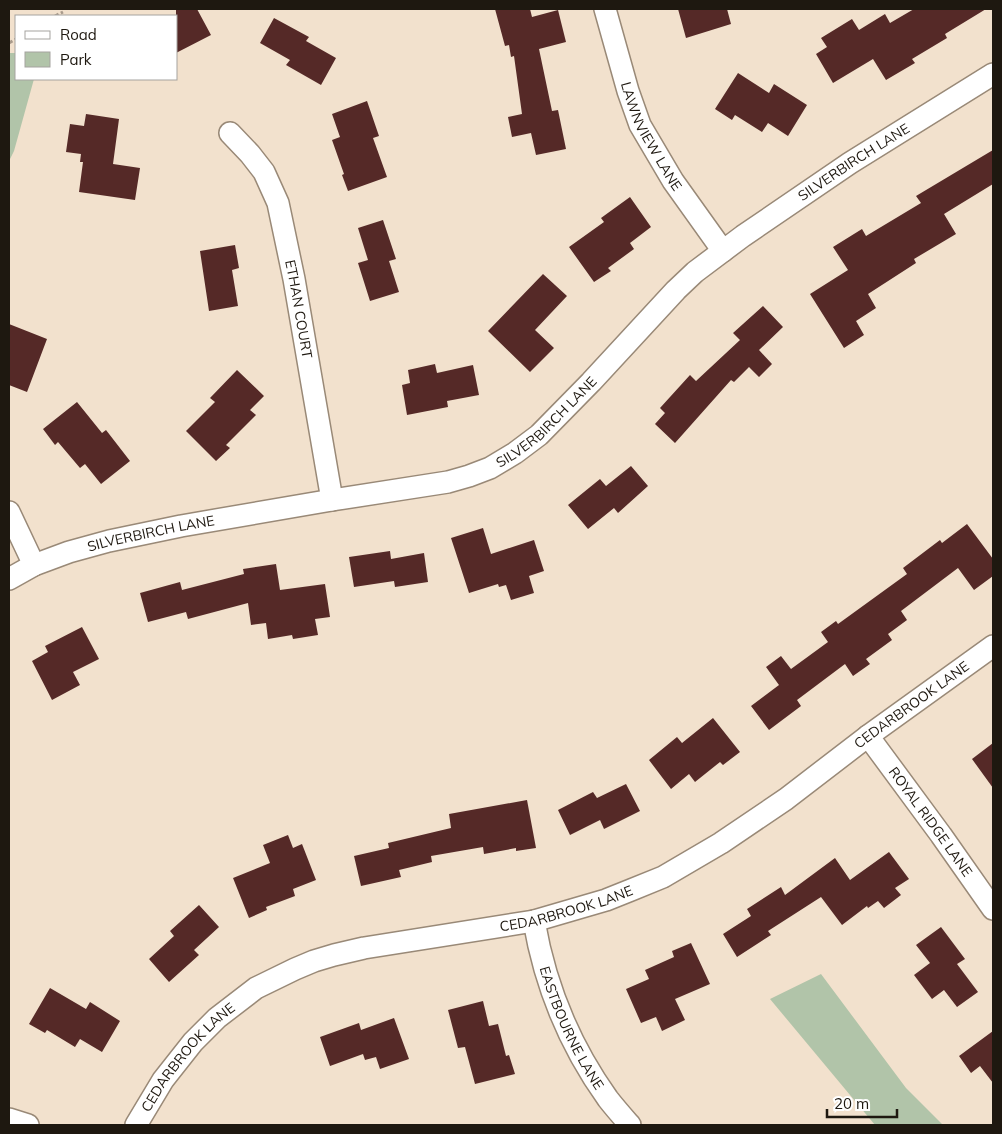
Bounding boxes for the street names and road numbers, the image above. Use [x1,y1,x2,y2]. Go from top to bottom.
street label: LAWNVIEW LANE [617,80,686,194]
street label: SILVERBIRCH LANE [794,119,913,205]
street label: ETHAN COURT [281,258,317,360]
street label: SILVERBIRCH LANE [492,373,601,471]
street label: SILVERBIRCH LANE [85,511,216,556]
street label: CEDARBROOK LANE [850,657,973,752]
street label: ROYAL RIDGE LANE [885,763,976,880]
street label: CEDARBROOK LANE [498,881,635,935]
street label: EASTBOURNE LANE [536,964,608,1093]
street label: CEDARBROOK LANE [137,999,238,1115]

